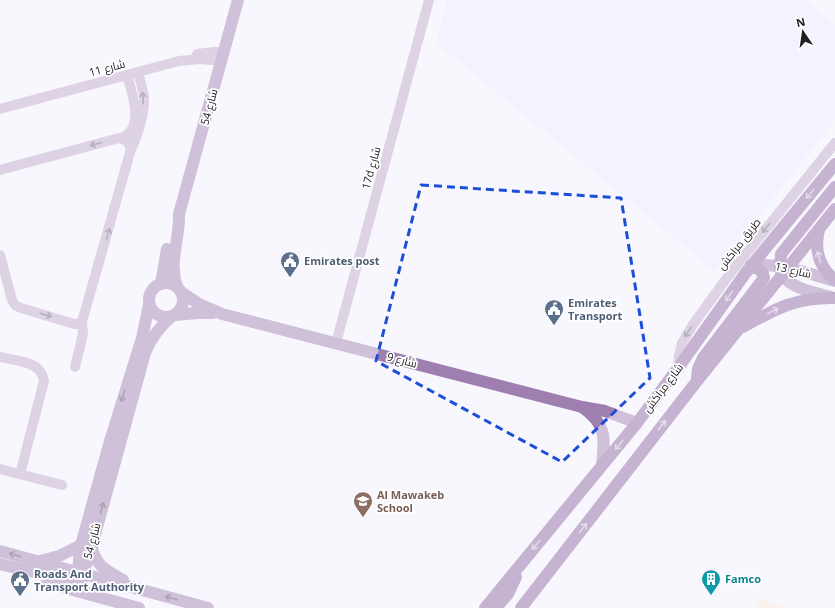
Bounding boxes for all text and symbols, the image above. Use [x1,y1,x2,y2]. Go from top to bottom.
north arrow [783,12,823,52]
text: N [795,13,807,30]
street label: شارع 11 [87,56,127,80]
street label: شارع 54 [197,87,221,127]
one-way arrow [140,92,147,105]
one-way arrow [90,141,103,148]
street label: 17d شارع [358,145,384,191]
one-way arrow [806,189,815,199]
street label: طريق مراكش [714,215,764,273]
one-way arrow [762,223,771,233]
one-way arrow [105,228,112,241]
public building icon: Emirates post [279,250,301,278]
one-way arrow [815,251,822,264]
place label: Emirates post [304,253,380,268]
street label: شارع 13 [773,258,813,282]
one-way arrow [725,290,733,301]
place label: Emirates Transport [568,295,622,323]
public building icon: Emirates Transport [543,298,565,326]
one-way arrow [766,307,778,314]
one-way arrow [39,312,52,320]
one-way arrow [684,326,692,337]
street label: شارع 9 [385,348,419,372]
street label: شارع مراكش [639,360,687,416]
one-way arrow [119,389,126,402]
one-way arrow [658,420,667,431]
one-way arrow [614,440,623,450]
place label: Al Mawakeb School [377,487,444,515]
school or university icon: Al Mawakeb School [352,490,374,518]
one-way arrow [98,502,106,515]
street label: شارع 54 [80,521,104,561]
one-way arrow [578,522,587,533]
one-way arrow [531,540,540,551]
one-way arrow [9,551,22,558]
place label: Roads And Transport Authority [34,566,145,594]
building icon: Famco [700,568,722,596]
public building icon: Roads And Transport Authority [9,569,31,597]
place label: Famco [725,571,761,586]
one-way arrow [164,594,177,601]

